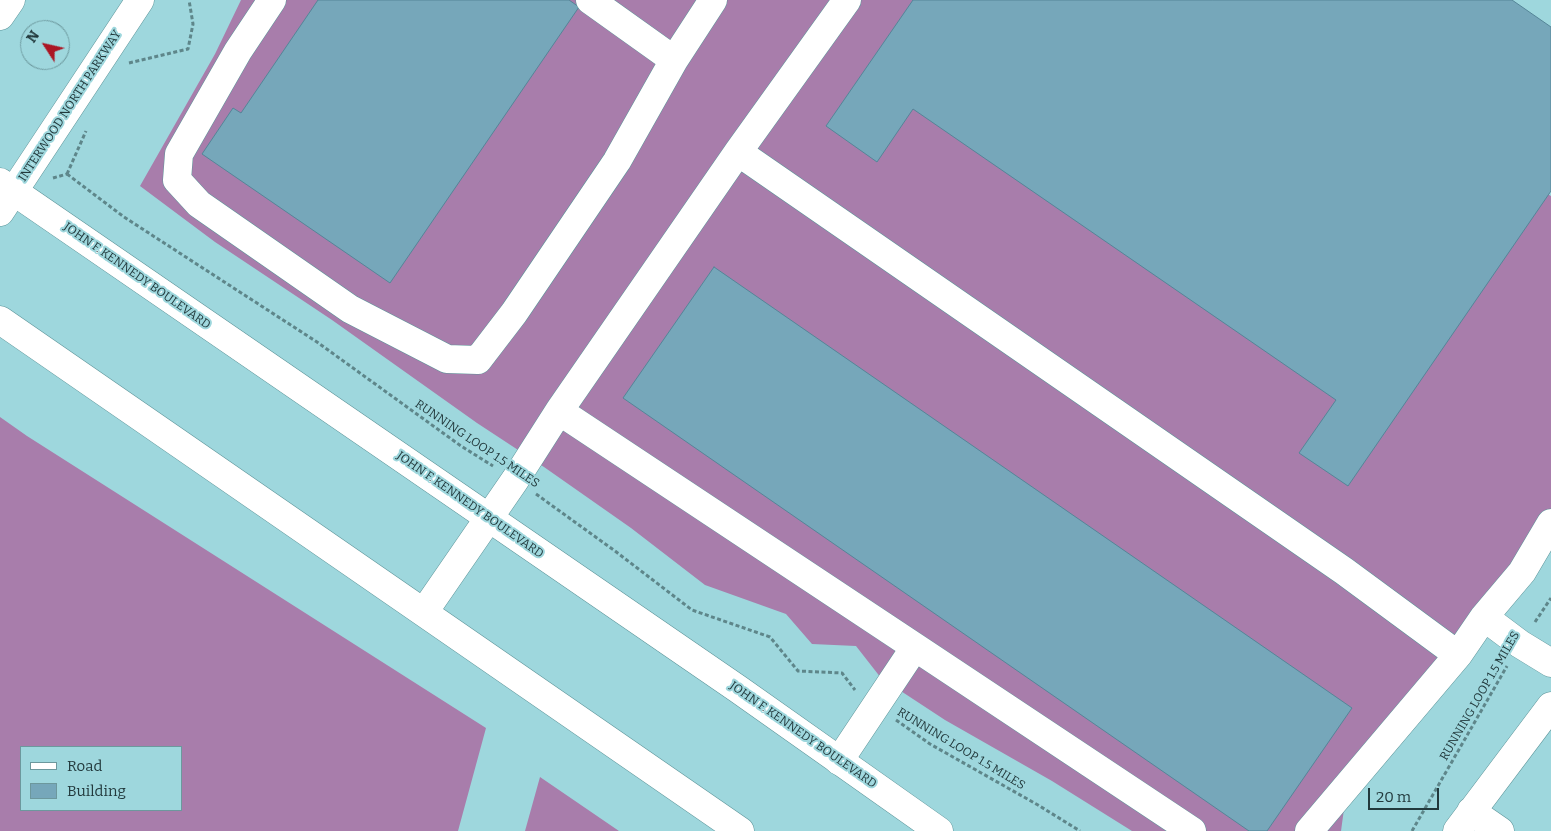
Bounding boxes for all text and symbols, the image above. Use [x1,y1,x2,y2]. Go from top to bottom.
north arrow [20,20,70,70]
street label: INTERWOOD NORTH PARKWAY [16,28,124,184]
street label: JOHN F. KENNEDY BOULEVARD [61,220,213,332]
street label: RUNNING LOOP 1.5 MILES [412,397,542,491]
street label: JOHN F. KENNEDY BOULEVARD [394,449,546,561]
street label: RUNNING LOOP 1.5 MILES [1437,629,1523,763]
street label: JOHN F. KENNEDY BOULEVARD [727,679,879,791]
street label: RUNNING LOOP 1.5 MILES [894,705,1028,793]
legend [20,746,182,811]
text: Road [67,757,102,775]
scale bar [1371,778,1442,810]
text: Building [67,782,126,800]
text: 20 m [1376,788,1411,806]

